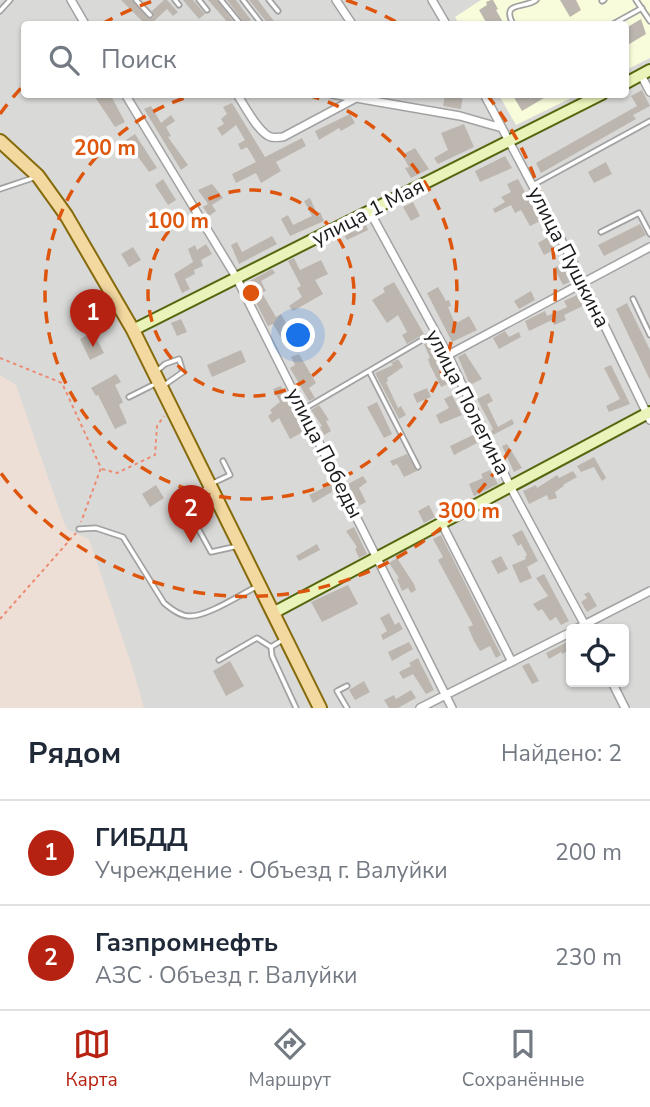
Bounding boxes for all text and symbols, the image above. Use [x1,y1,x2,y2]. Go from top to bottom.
search box [21,21,629,98]
icon: search [45,41,83,79]
text: Поиск [101,42,177,77]
text: 200 m [74,134,136,162]
street label: улица 1 Мая [307,172,429,252]
street label: улица Пушкина [521,182,617,332]
text: 100 m [147,207,209,235]
centre of rings [239,281,263,305]
pin: 1 [70,289,116,347]
your location [281,318,315,352]
street label: улица Полегина [419,324,517,480]
street label: улица Победы [280,383,370,523]
pin: 2 [168,485,214,543]
text: 300 m [438,497,500,525]
map controls [566,624,629,687]
button: locate [566,624,629,687]
text: Рядом [28,733,121,774]
text: Найдено: 2 [501,738,622,769]
text: ГИБДД [95,820,188,855]
text: 1 [44,837,58,868]
text: 200 m [555,837,622,868]
text: Учреждение · Объезд г. Валуйки [95,855,448,886]
text: Газпромнефть [95,925,278,960]
text: 2 [44,942,58,973]
text: 230 m [555,942,622,973]
text: АЗС · Объезд г. Валуйки [95,960,357,991]
tab: Карта [65,1025,118,1093]
tab: Маршрут [249,1025,331,1093]
tab: Сохранённые [462,1025,585,1093]

